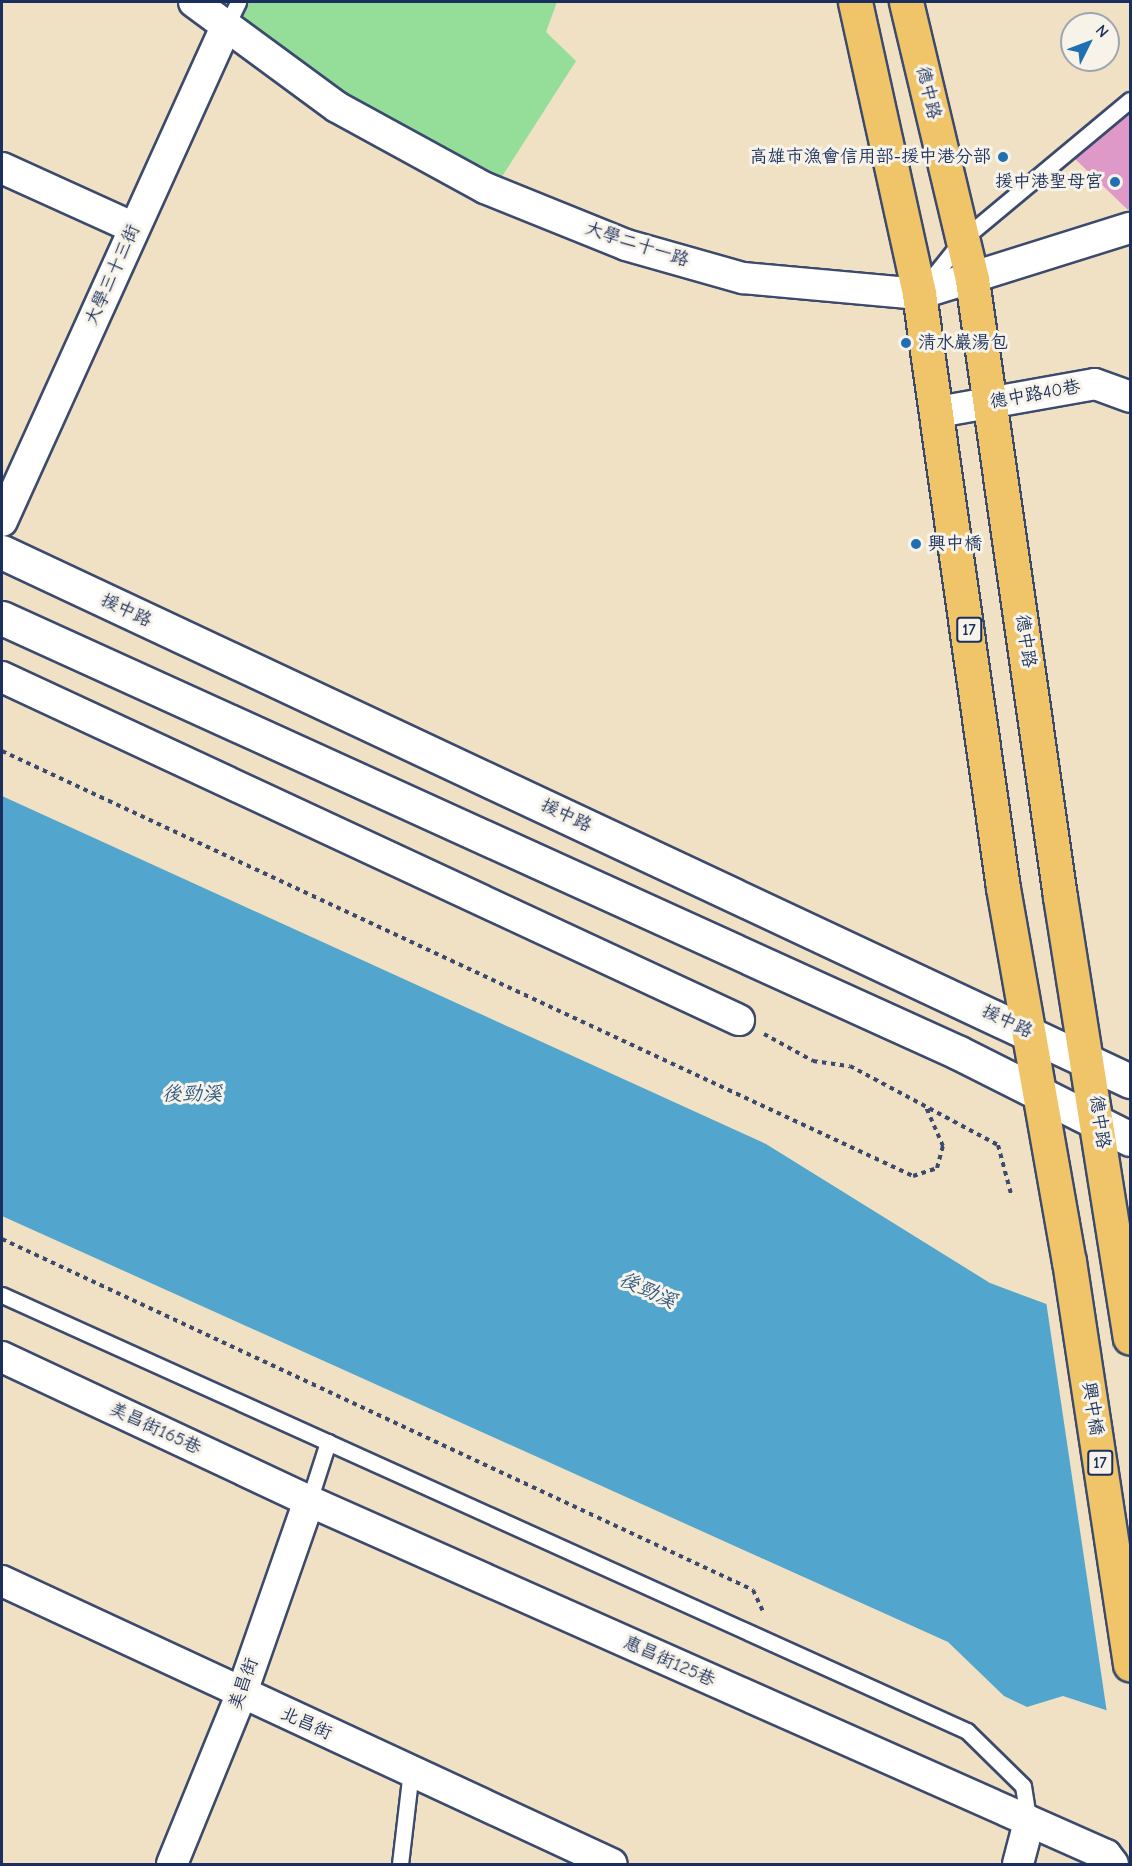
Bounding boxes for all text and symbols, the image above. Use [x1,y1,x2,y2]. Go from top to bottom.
north arrow [1060,12,1120,72]
text: N [1092,21,1112,41]
street label: 德中路 [911,64,945,122]
place label: 高雄市漁會信用部-援中港分部 [750,146,991,168]
marker: 高雄市漁會信用部-援中港分部 [996,150,1010,164]
place label: 援中港聖母宮 [995,171,1103,193]
marker: 援中港聖母宮 [1108,175,1122,189]
street label: 大學二十一路 [582,218,692,272]
street label: 大學三十三街 [81,221,145,329]
place label: 清水巖湯包 [918,332,1008,354]
marker: 清水巖湯包 [899,336,913,350]
street label: 德中路40巷 [988,376,1082,414]
place label: 興中橋 [928,533,982,555]
marker: 興中橋 [909,537,923,551]
street label: 援中路 [97,590,155,632]
street label: 德中路 [1011,613,1039,669]
road number: 17 [956,617,982,643]
street label: 援中路 [537,795,595,837]
street label: 援中路 [978,1001,1036,1043]
water label: 後勁溪 [162,1081,222,1105]
street label: 德中路 [1085,1094,1113,1150]
water label: 後勁溪 [616,1266,680,1314]
street label: 興中橋 [1077,1381,1107,1437]
street label: 美昌街165巷 [106,1398,204,1460]
road number: 17 [1086,1450,1114,1476]
street label: 惠昌街125巷 [620,1632,718,1692]
street label: 美昌街 [225,1655,263,1713]
street label: 北昌街 [277,1703,335,1745]

